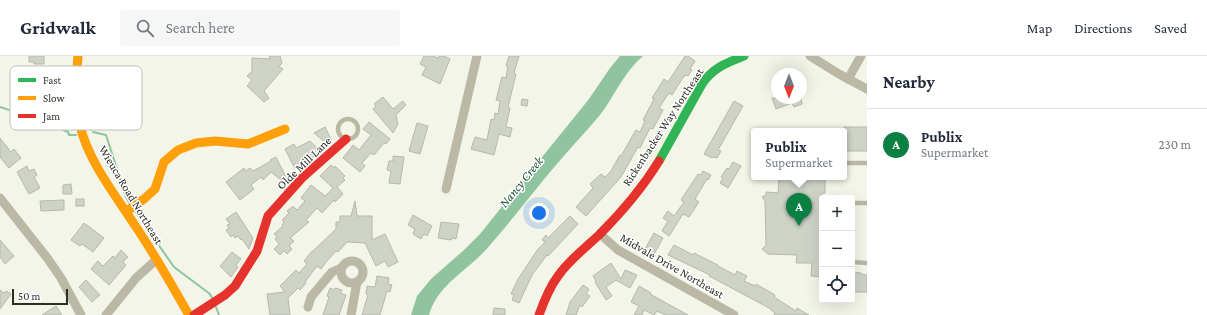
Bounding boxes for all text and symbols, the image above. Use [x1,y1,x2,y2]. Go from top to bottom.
search box [120,10,400,46]
text: Gridwalk [20,17,96,38]
icon: search [134,17,156,39]
text: Search here [166,20,235,36]
text: Map [1027,20,1052,36]
text: Directions [1074,20,1132,36]
text: Saved [1154,20,1187,36]
street label: Rickenbacker Way Northeast [620,65,707,189]
legend [10,66,142,130]
north arrow [771,68,807,104]
text: Nearby [883,73,935,92]
text: Fast [43,74,62,86]
text: Slow [43,92,65,104]
text: Jam [42,110,60,123]
popup [751,128,847,180]
text: Publix [921,129,962,145]
street label: Olde Mill Lane [274,134,334,192]
text: A [892,137,900,152]
text: 230 m [1158,137,1191,152]
text: Publix [765,139,807,155]
street label: Wieuca Road Northeast [96,143,167,248]
text: Supermarket [921,145,988,160]
water label: Nancy Creek [496,152,547,211]
text: Supermarket [765,155,833,170]
pin: A [786,193,812,226]
map controls [819,195,855,303]
button: + [819,195,855,231]
your location [529,203,549,223]
street label: Midvale Drive Northeast [618,231,727,302]
button: − [819,231,855,267]
button: locate [819,267,855,303]
scale bar [12,287,68,306]
text: 50 m [18,290,40,302]

